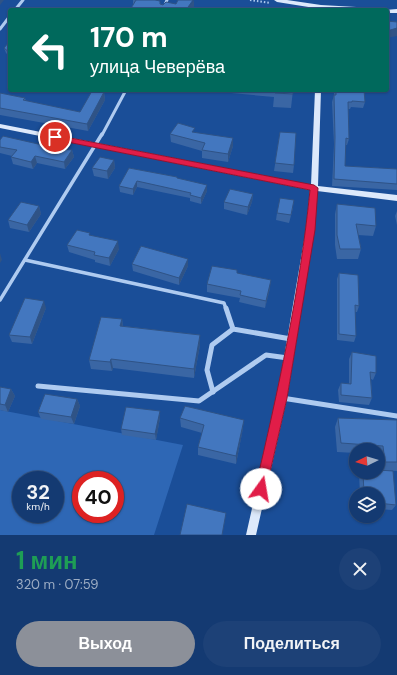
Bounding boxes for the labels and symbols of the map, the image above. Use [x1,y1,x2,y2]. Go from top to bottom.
pin [38,120,72,154]
north arrow [349,443,385,479]
position arrow [240,468,282,510]
speed limit sign: 40 [72,471,124,523]

